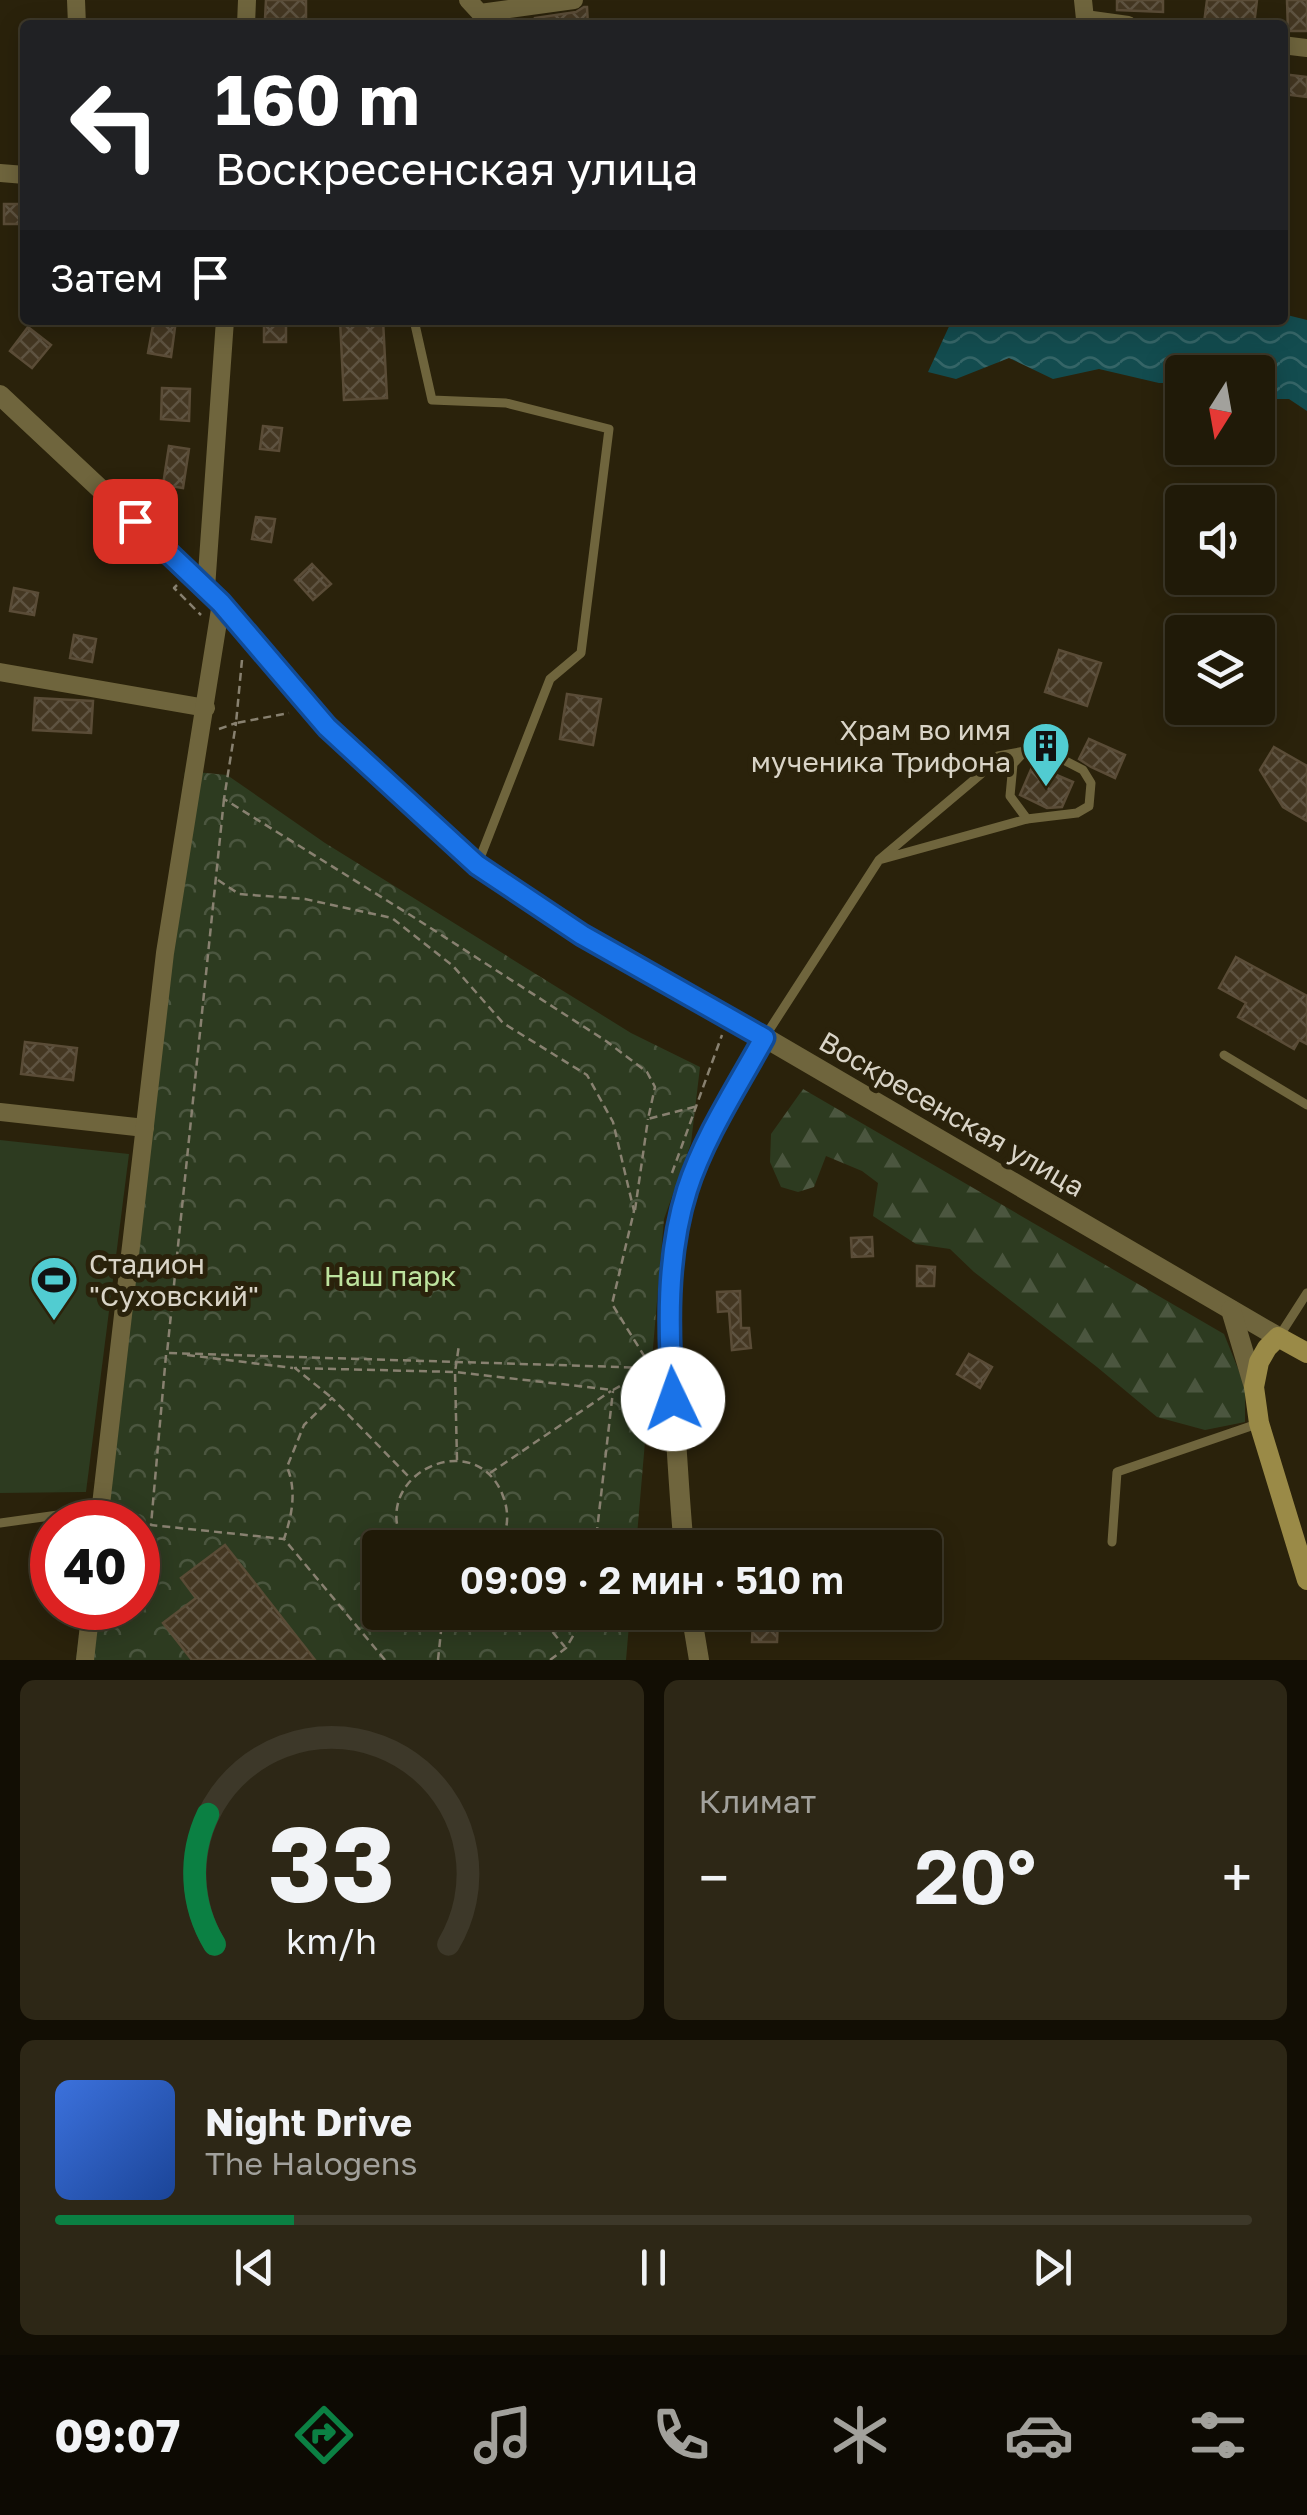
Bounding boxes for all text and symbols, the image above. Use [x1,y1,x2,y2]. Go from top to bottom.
text: 160 m [215,56,420,140]
icon: left [50,60,180,190]
text: Воскресенская улица [215,141,699,195]
icon: arrive [183,250,238,305]
text: Затем [50,255,163,300]
north arrow [1165,355,1275,465]
map controls [1165,355,1275,725]
pin [93,479,178,564]
button: sound [1165,485,1275,595]
icon: arrive [108,494,163,549]
button: layers [1165,615,1275,725]
place label: Храм во имя мученика Трифона [751,713,1011,778]
building icon: Храм во имя мученика Трифона [1020,720,1072,788]
street label: Воскресенская улица [814,1024,1091,1203]
place label: Стадион "Суховский" [89,1247,259,1312]
sports icon: Стадион "Суховский" [28,1254,80,1322]
park label: Наш парк [324,1259,456,1292]
position arrow [621,1347,725,1451]
speed limit sign: 40 [30,1500,160,1630]
text: 09:09 · 2 мин · 510 m [460,1557,844,1602]
text: Климат [699,1782,816,1820]
text: 33 [268,1800,395,1925]
text: 20° [914,1830,1036,1921]
text: − [699,1844,729,1910]
text: + [1222,1844,1252,1910]
text: km/h [286,1919,377,1962]
text: Night Drive [205,2099,412,2144]
text: The Halogens [205,2144,417,2182]
icon: previous [227,2240,282,2295]
icon: pause [626,2240,681,2295]
icon: next [1025,2240,1080,2295]
icon: directions [289,2400,359,2470]
icon: music [468,2400,538,2470]
icon: phone [646,2400,716,2470]
icon: climate [825,2400,895,2470]
icon: car [1004,2400,1074,2470]
icon: filters [1183,2400,1253,2470]
text: 09:07 [54,2408,180,2462]

